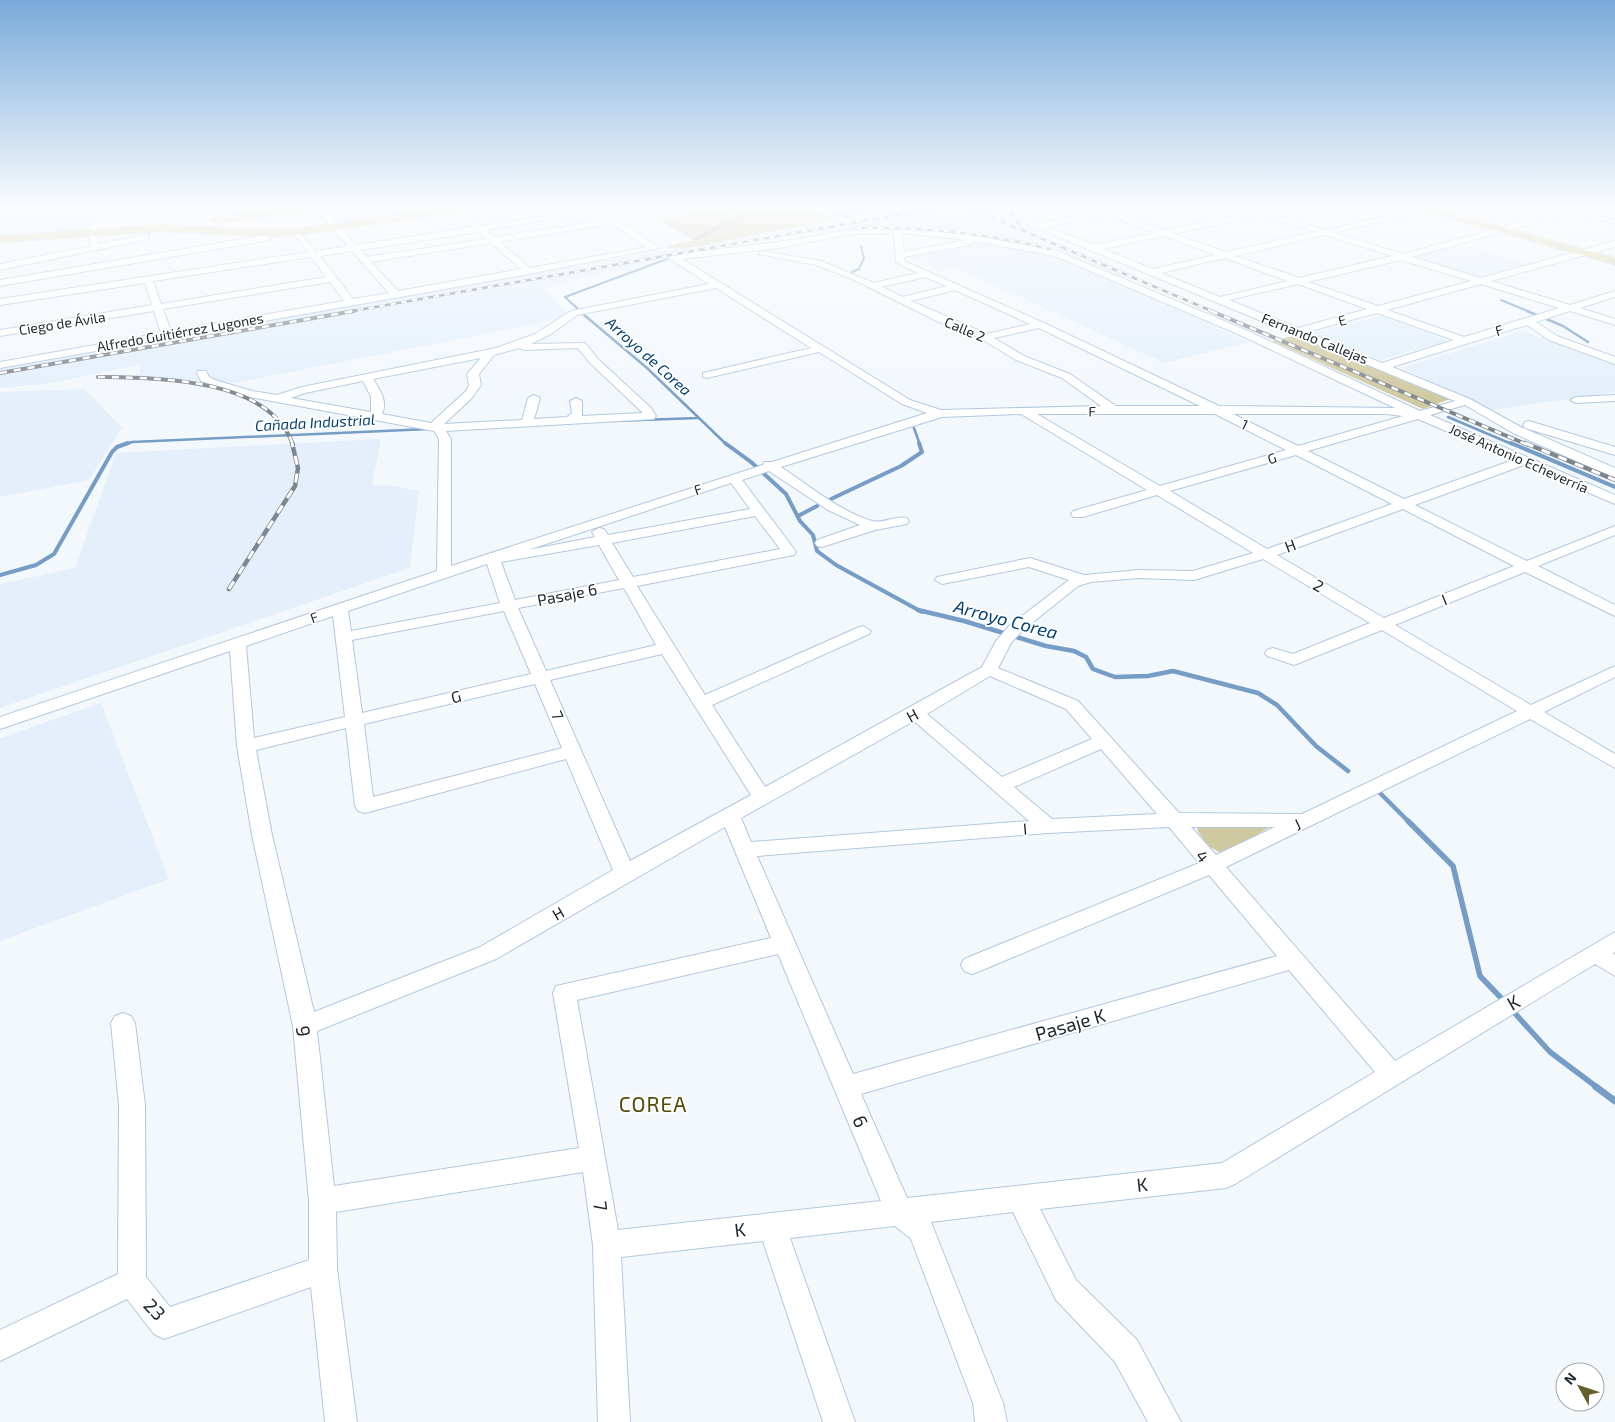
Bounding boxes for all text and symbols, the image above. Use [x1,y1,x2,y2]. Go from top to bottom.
street label: Ciego de Ávila [18,308,106,338]
street label: Alfredo Guitiérrez Lugones [95,309,265,355]
street label: Fernando Callejas [1259,309,1371,367]
street label: E [1336,311,1348,329]
water label: Arroyo de Corea [601,312,695,400]
street label: Calle 2 [942,313,988,345]
street label: F [1493,321,1506,339]
street label: F [1088,402,1096,420]
water label: Cañada Industrial [254,410,376,434]
street label: 1 [1239,415,1251,433]
street label: José Antonio Echeverría [1447,420,1591,496]
street label: G [1265,449,1279,467]
street label: F [692,480,705,498]
street label: H [1282,534,1298,556]
street label: 2 [1310,575,1328,595]
street label: Pasaje 6 [536,579,599,610]
street label: I [1438,589,1450,609]
water label: Arroyo Corea [951,594,1060,643]
street label: F [308,608,321,626]
street label: G [449,686,463,706]
street label: H [903,704,921,726]
street label: 7 [548,707,568,723]
street label: J [1290,814,1304,834]
street label: I [1022,818,1028,838]
street label: 4 [1193,846,1214,866]
street label: H [549,902,567,924]
street label: K [1502,989,1524,1015]
street label: Pasaje K [1032,1003,1108,1045]
street label: 9 [292,1024,316,1038]
district label: COREA [619,1091,687,1116]
street label: 6 [848,1112,874,1130]
street label: K [1135,1172,1149,1196]
street label: 7 [589,1200,613,1213]
street label: K [733,1217,747,1241]
street label: 23 [139,1293,171,1325]
north arrow [1555,1362,1605,1412]
text: N [1560,1369,1579,1388]

